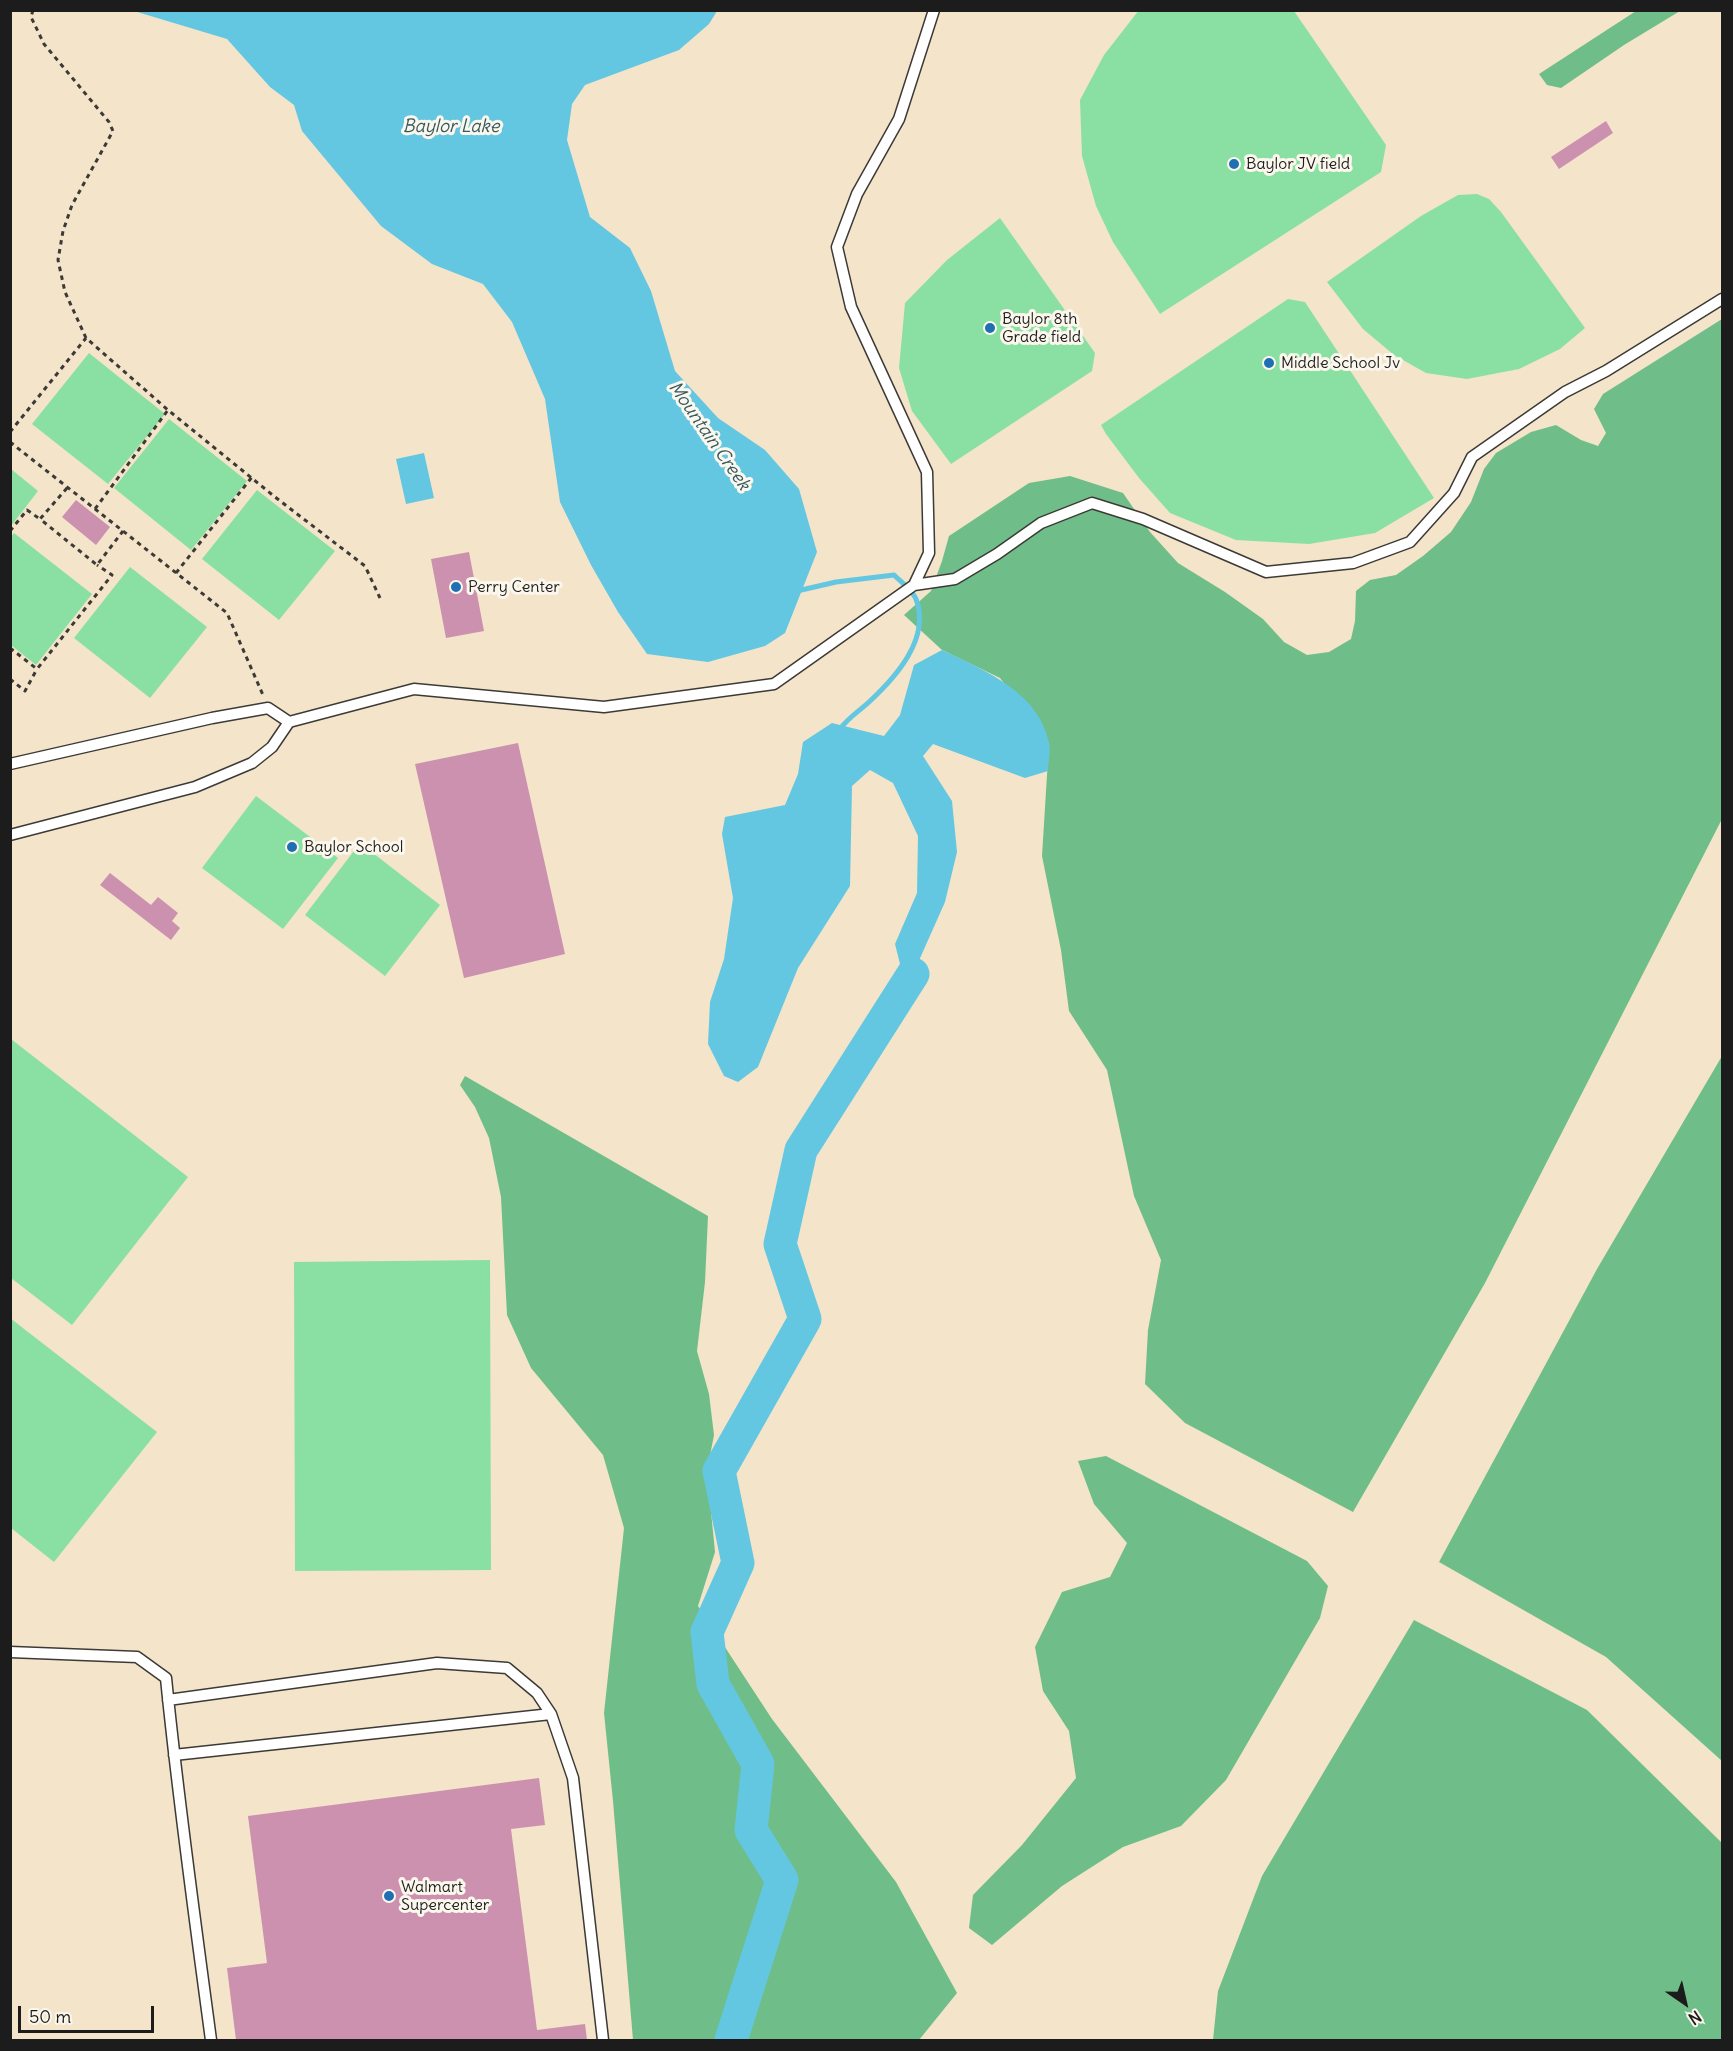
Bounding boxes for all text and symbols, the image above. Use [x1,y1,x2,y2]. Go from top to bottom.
water label: Baylor Lake [403,116,499,138]
place label: Baylor JV field [1246,154,1350,174]
marker: Baylor JV field [1227,157,1241,171]
place label: Baylor 8th Grade field [1002,309,1081,347]
marker: Baylor 8th Grade field [983,321,997,335]
place label: Middle School Jv [1281,353,1400,373]
marker: Middle School Jv [1262,356,1276,370]
water label: Mountain Creek [664,378,754,494]
place label: Perry Center [468,577,560,597]
marker: Perry Center [449,580,463,594]
place label: Baylor School [304,837,403,857]
marker: Baylor School [285,840,299,854]
place label: Walmart Supercenter [401,1877,489,1915]
marker: Walmart Supercenter [382,1889,396,1903]
north arrow [1655,1973,1715,2033]
scale bar [21,1994,158,2032]
text: 50 m [29,2005,71,2028]
text: N [1685,2007,1705,2029]

